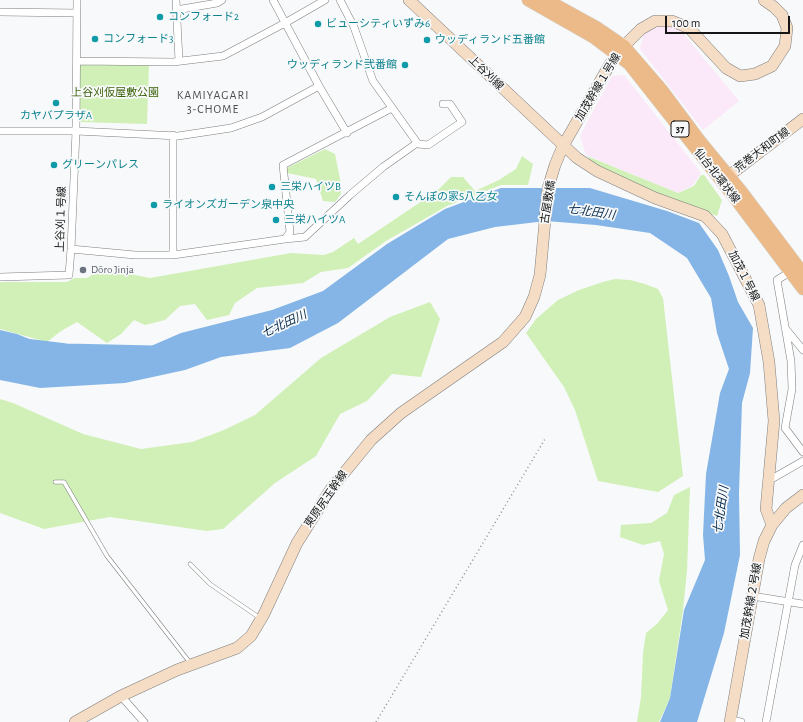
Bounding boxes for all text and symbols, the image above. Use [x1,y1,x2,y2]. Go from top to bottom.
scale bar [667,8,792,34]
place label: コンフォード2 [168,10,239,24]
marker: コンフォード2 [155,12,165,22]
place label: ビューシティいずみ6 [326,17,430,31]
text: 100 m [672,17,700,29]
marker: ビューシティいずみ6 [313,19,323,29]
place label: コンフォード3 [103,32,174,46]
place label: ウッディランド五番館 [435,33,545,47]
marker: コンフォード3 [90,34,100,44]
marker: ウッディランド五番館 [422,35,432,45]
street label: 加茂幹線１号線 [573,51,623,123]
street label: 上谷刈線 [466,53,506,93]
place label: ウッディランド弐番館 [287,58,397,72]
marker: ウッディランド弐番館 [400,60,410,70]
park label: 上谷刈仮屋敷公園 [71,86,159,100]
district label: KAMIYAGARI 3-CHOME [177,88,249,116]
marker: カヤバプラザA [51,98,61,108]
place label: カヤバプラザA [20,109,92,123]
road number: 37 [671,121,689,137]
street label: 荒巻大和町線 [732,125,792,175]
street label: 仙台北環状線 [691,146,743,206]
place label: グリーンパレス [62,158,139,172]
marker: グリーンパレス [49,160,59,170]
street label: 古屋敷橋 [538,179,558,225]
place label: 三栄ハイツB [280,180,341,194]
marker: 三栄ハイツB [267,182,277,192]
street label: 上谷刈１号線 [53,186,69,252]
place label: そんぽの家S八乙女 [404,190,497,204]
marker: そんぽの家S八乙女 [391,192,401,202]
place label: ライオンズガーデン泉中央 [162,198,294,212]
marker: ライオンズガーデン泉中央 [149,200,159,210]
water label: 七北田川 [566,202,616,222]
place label: 三栄ハイツA [284,213,345,227]
marker: 三栄ハイツA [271,215,281,225]
street label: 加茂１号線 [726,249,762,303]
place label: Dōro Jinja [91,263,134,277]
marker: Dōro Jinja [78,265,88,275]
water label: 七北田川 [259,307,309,341]
street label: 東原尻玉幹線 [302,468,350,530]
water label: 七北田川 [711,485,731,535]
street label: 加茂幹線２号線 [738,562,764,640]

